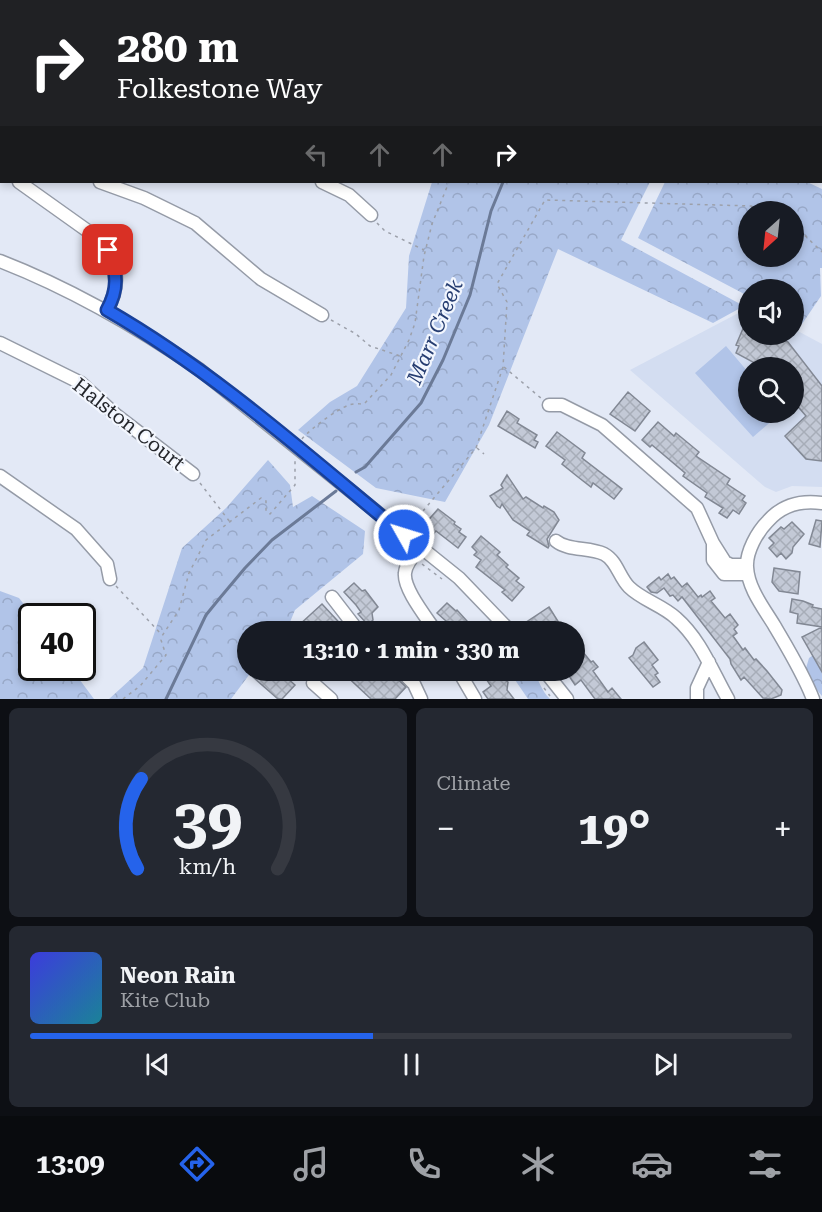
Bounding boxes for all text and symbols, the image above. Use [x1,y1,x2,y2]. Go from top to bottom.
text: 280 m [117,23,239,72]
icon: right [18,24,96,102]
text: Folkestone Way [117,73,323,105]
icon: left [300,138,333,171]
icon: ahead [363,138,396,171]
icon: ahead [426,138,459,171]
icon: right [489,138,522,171]
north arrow [738,201,804,267]
map controls [738,201,804,423]
pin [82,224,133,275]
icon: arrive [91,233,124,266]
water label: Marr Creek [402,276,468,389]
button: sound [738,279,804,345]
button: search [738,357,804,423]
street label: Halston Court [68,373,190,476]
position arrow [372,503,436,567]
speed limit sign: 40 [18,603,96,681]
text: 13:10 · 1 min · 330 m [302,638,520,663]
text: Climate [437,771,511,795]
text: 39 [173,785,243,858]
text: 19° [578,802,651,855]
text: − [437,809,455,848]
text: + [774,809,792,848]
text: km/h [179,855,237,880]
text: Neon Rain [120,963,235,988]
text: Kite Club [120,988,210,1012]
icon: previous [141,1048,174,1081]
icon: pause [395,1048,428,1081]
icon: next [649,1048,682,1081]
icon: directions [176,1143,218,1185]
icon: music [290,1143,332,1185]
icon: phone [403,1143,445,1185]
icon: climate [517,1143,559,1185]
icon: car [631,1143,673,1185]
icon: filters [744,1143,786,1185]
text: 13:09 [36,1148,105,1180]

